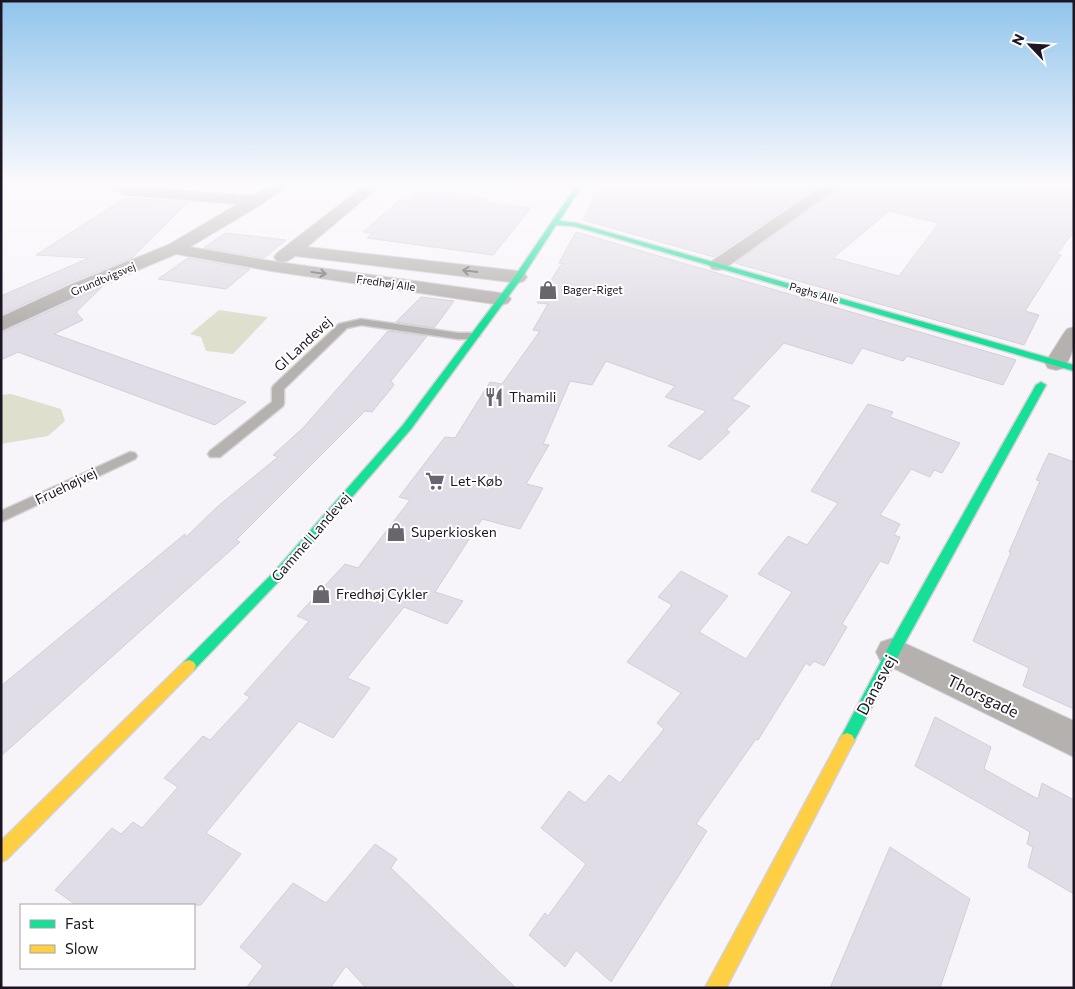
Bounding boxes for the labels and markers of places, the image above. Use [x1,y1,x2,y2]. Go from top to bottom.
shop icon: Bager-Riget [537,279,559,301]
place label: Bager-Riget [563,283,623,296]
restaurant icon: Thamili [483,386,505,408]
place label: Thamili [509,388,556,405]
supermarket icon: Let-Køb [424,470,446,492]
place label: Let-Køb [450,472,503,489]
shop icon: Superkiosken [385,521,407,543]
place label: Superkiosken [411,523,497,540]
shop icon: Fredhøj Cykler [310,583,332,605]
place label: Fredhøj Cykler [336,585,428,602]

